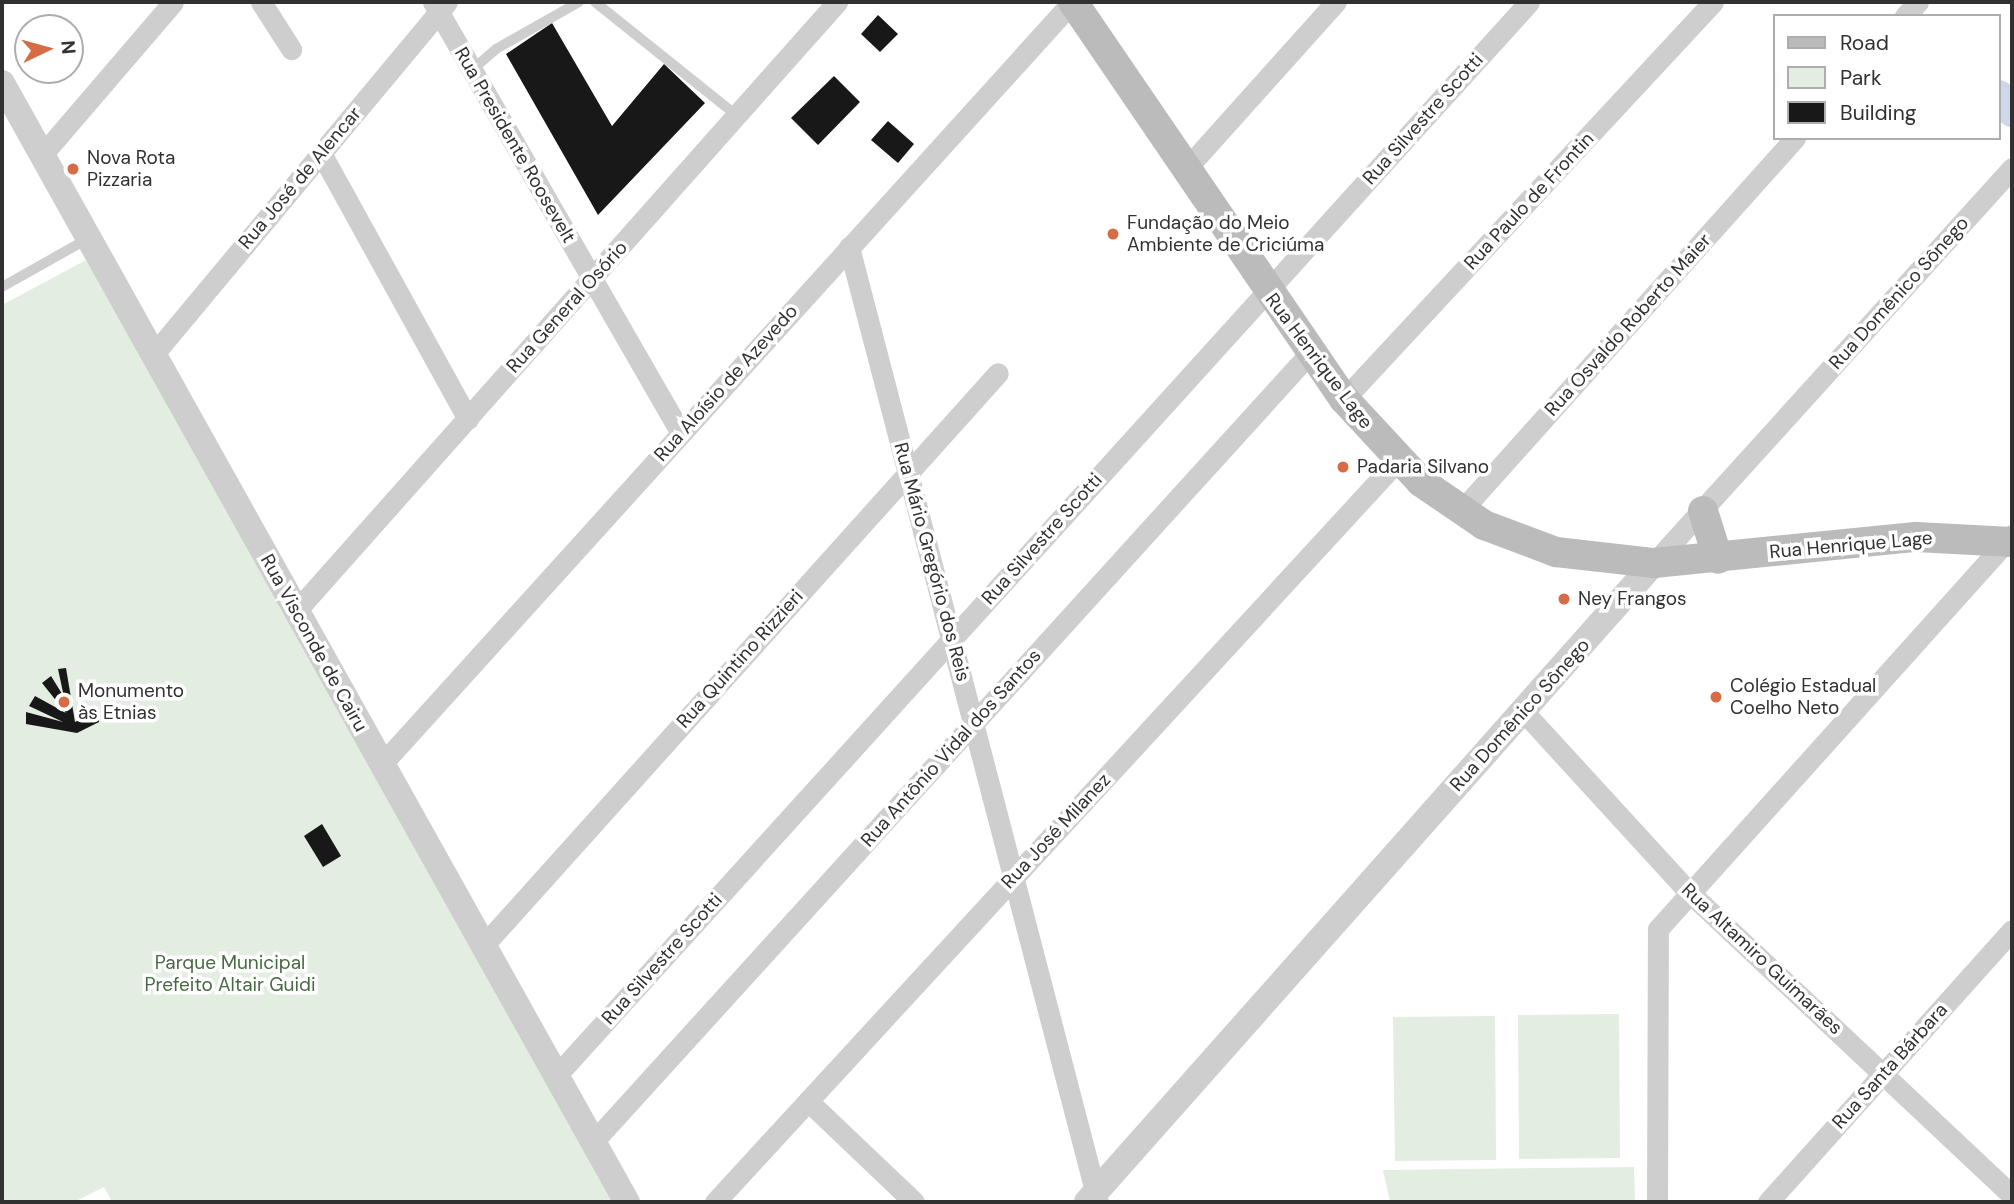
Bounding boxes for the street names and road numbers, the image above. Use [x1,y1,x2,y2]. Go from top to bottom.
street label: Rua Presidente Roosevelt [450,43,580,247]
street label: Rua Silvestre Scotti [1358,49,1488,189]
street label: Rua José de Alencar [234,102,366,254]
street label: Rua Paulo de Frontin [1459,128,1599,274]
street label: Rua Domênico Sônego [1824,212,1974,374]
street label: Rua Osvaldo Roberto Maier [1540,229,1716,421]
street label: Rua General Osório [502,236,632,378]
street label: Rua Henrique Lage [1261,289,1377,433]
street label: Rua Aloísio de Azevedo [649,300,803,466]
street label: Rua Mário Gregório dos Reis [889,440,975,684]
street label: Rua Silvestre Scotti [977,469,1107,609]
street label: Rua Henrique Lage [1768,527,1934,563]
street label: Rua Visconde de Cairu [256,550,372,736]
street label: Rua Quintino Rizzieri [672,585,808,733]
street label: Rua Domênico Sônego [1445,634,1595,796]
street label: Rua Antônio Vidal dos Santos [856,644,1046,852]
street label: Rua José Milanez [997,769,1115,893]
street label: Rua Altamiro Guimarães [1677,879,1847,1039]
street label: Rua Silvestre Scotti [597,889,727,1029]
street label: Rua Santa Bárbara [1828,999,1952,1133]

